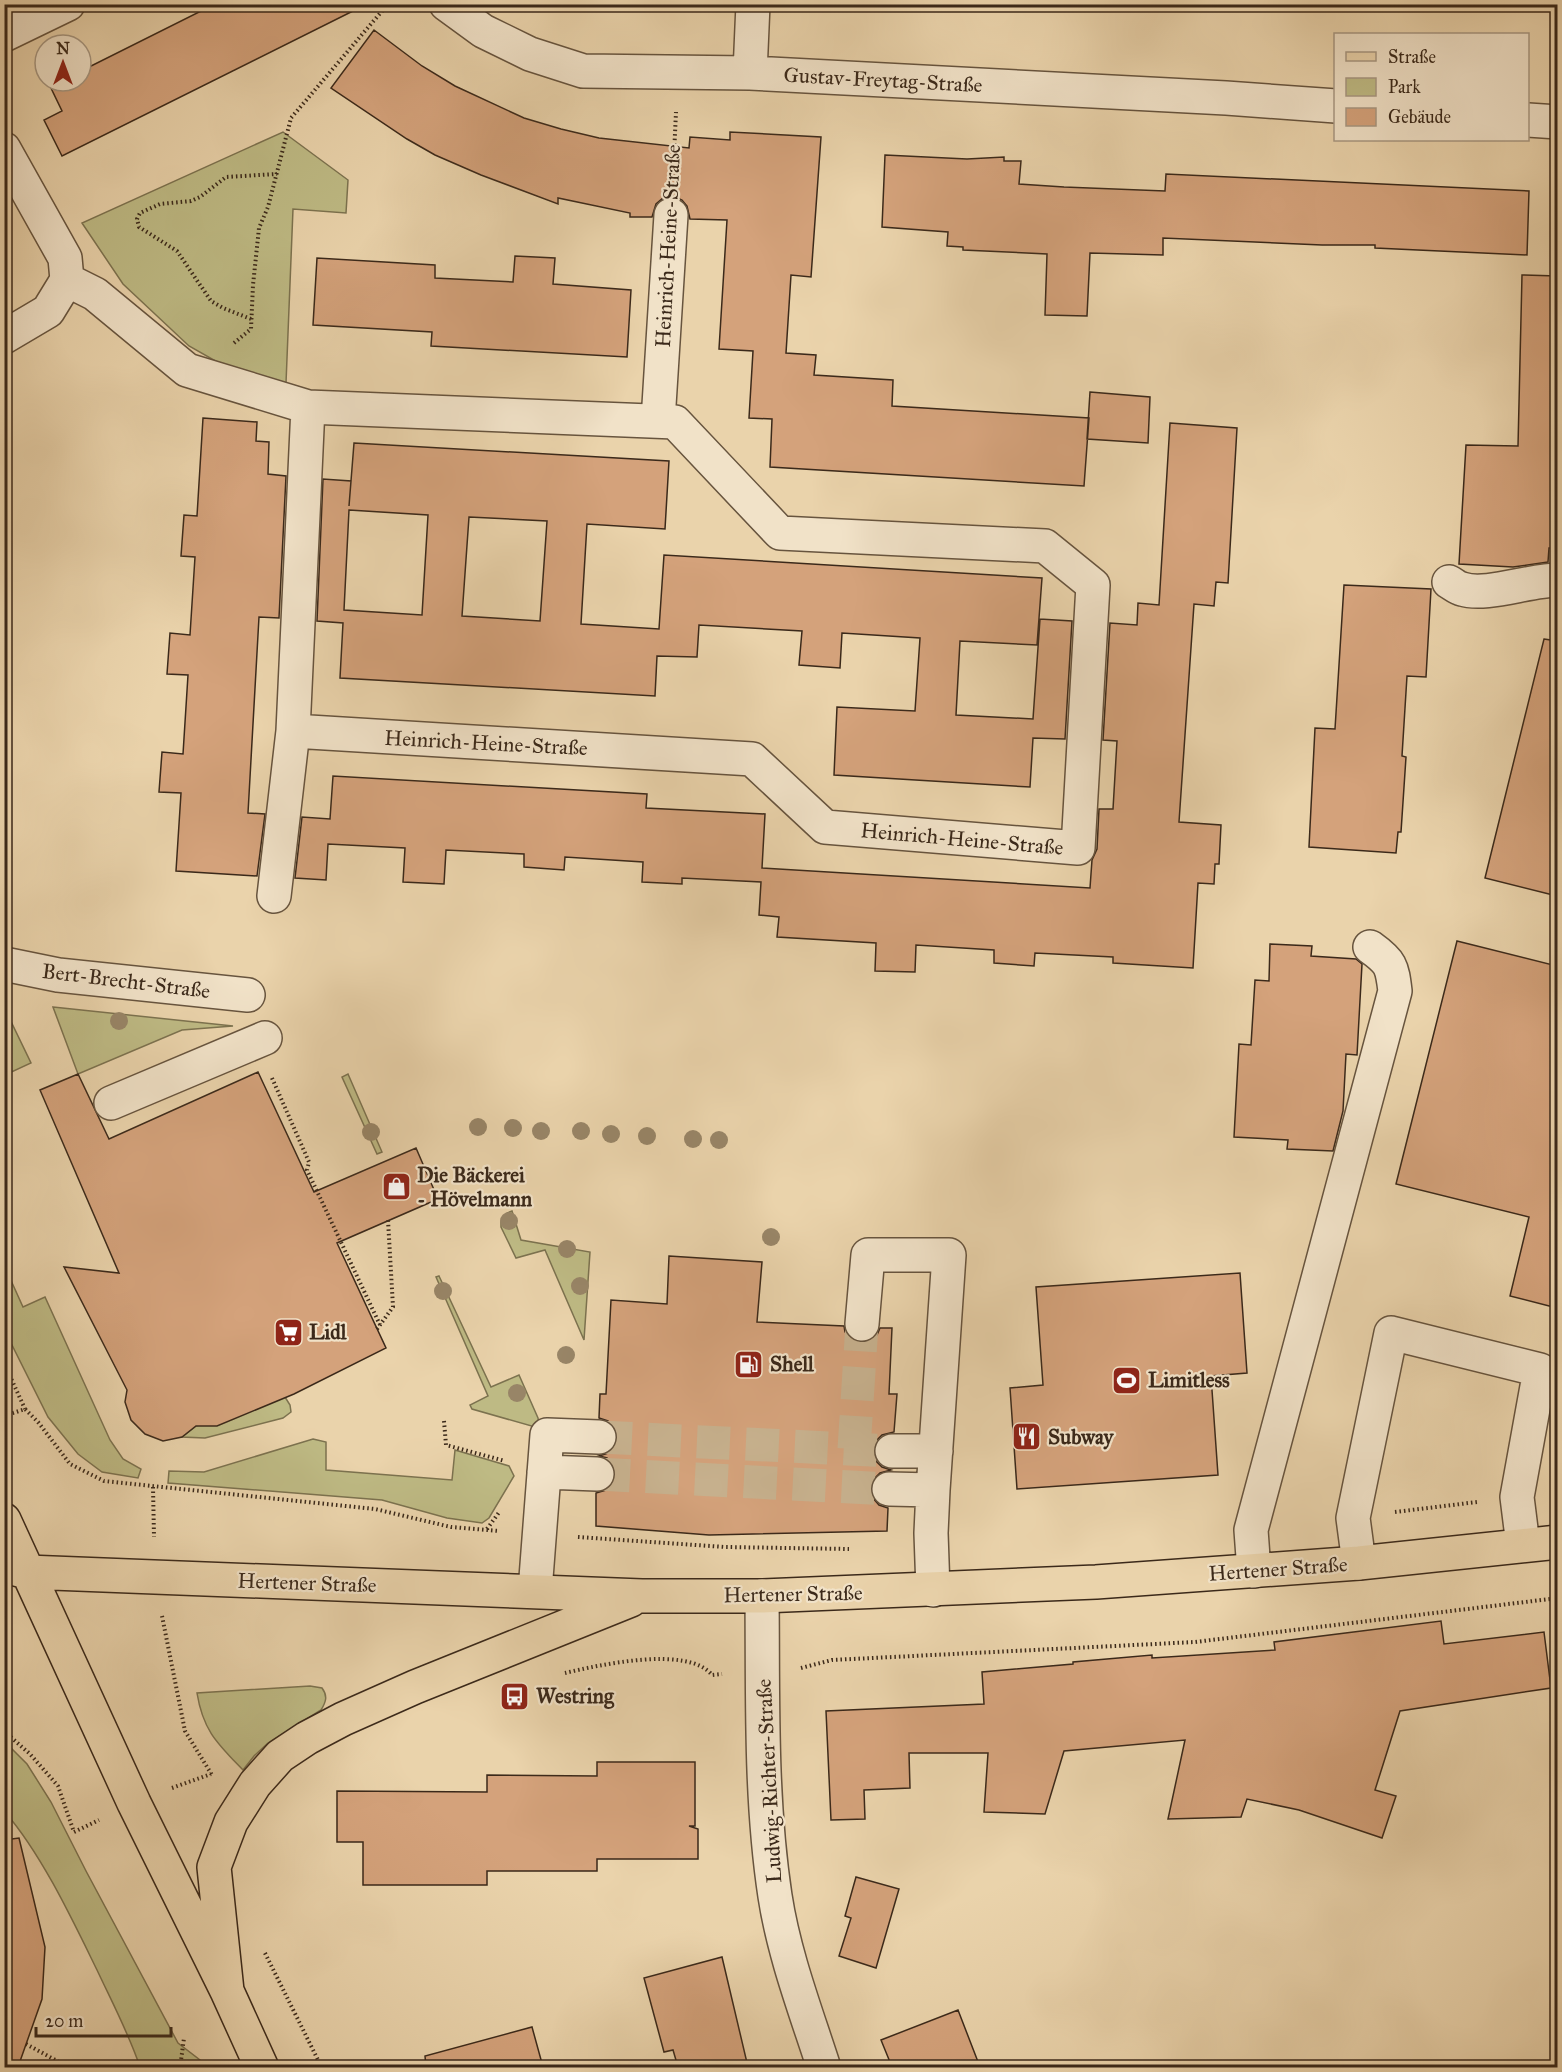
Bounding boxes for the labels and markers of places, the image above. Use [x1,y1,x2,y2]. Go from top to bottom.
place label: Die Bäckerei - Hövelmann [417,1162,533,1212]
shop icon: Die Bäckerei - Hövelmann [380,1171,412,1203]
supermarket icon: Lidl [272,1316,304,1348]
place label: Lidl [309,1319,348,1345]
fuel station icon: Shell [733,1348,765,1380]
place label: Shell [770,1351,815,1377]
sports icon: Limitless [1111,1364,1143,1396]
place label: Limitless [1148,1367,1230,1393]
restaurant icon: Subway [1011,1421,1043,1453]
place label: Subway [1048,1424,1115,1450]
bus stop icon: Westring [499,1680,531,1712]
place label: Westring [536,1683,615,1709]

